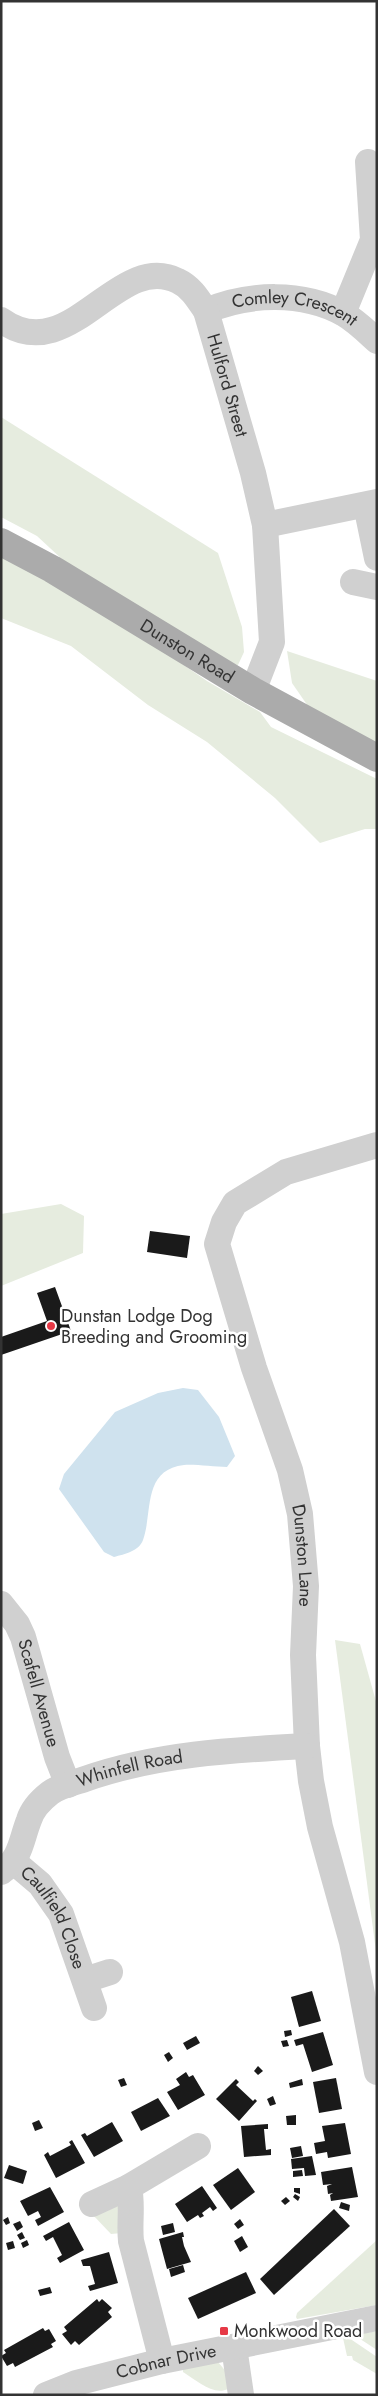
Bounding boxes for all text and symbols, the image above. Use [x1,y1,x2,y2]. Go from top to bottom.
street label: Comley Crescent [229,284,364,333]
street label: Hulford Street [200,330,255,440]
street label: Dunston Road [135,612,239,690]
place label: Dunstan Lodge Dog Breeding and Grooming [61,1303,247,1350]
marker: Dunstan Lodge Dog Breeding and Grooming [45,1320,57,1332]
street label: Dunston Lane [285,1502,319,1607]
street label: Scafell Avenue [11,1636,67,1750]
street label: Whinfell Road [73,1743,184,1794]
street label: Caulfield Close [15,1860,92,1973]
place label: Monkwood Road [234,2318,362,2344]
marker: Monkwood Road [218,2325,230,2337]
street label: Cobnar Drive [113,2337,219,2385]

